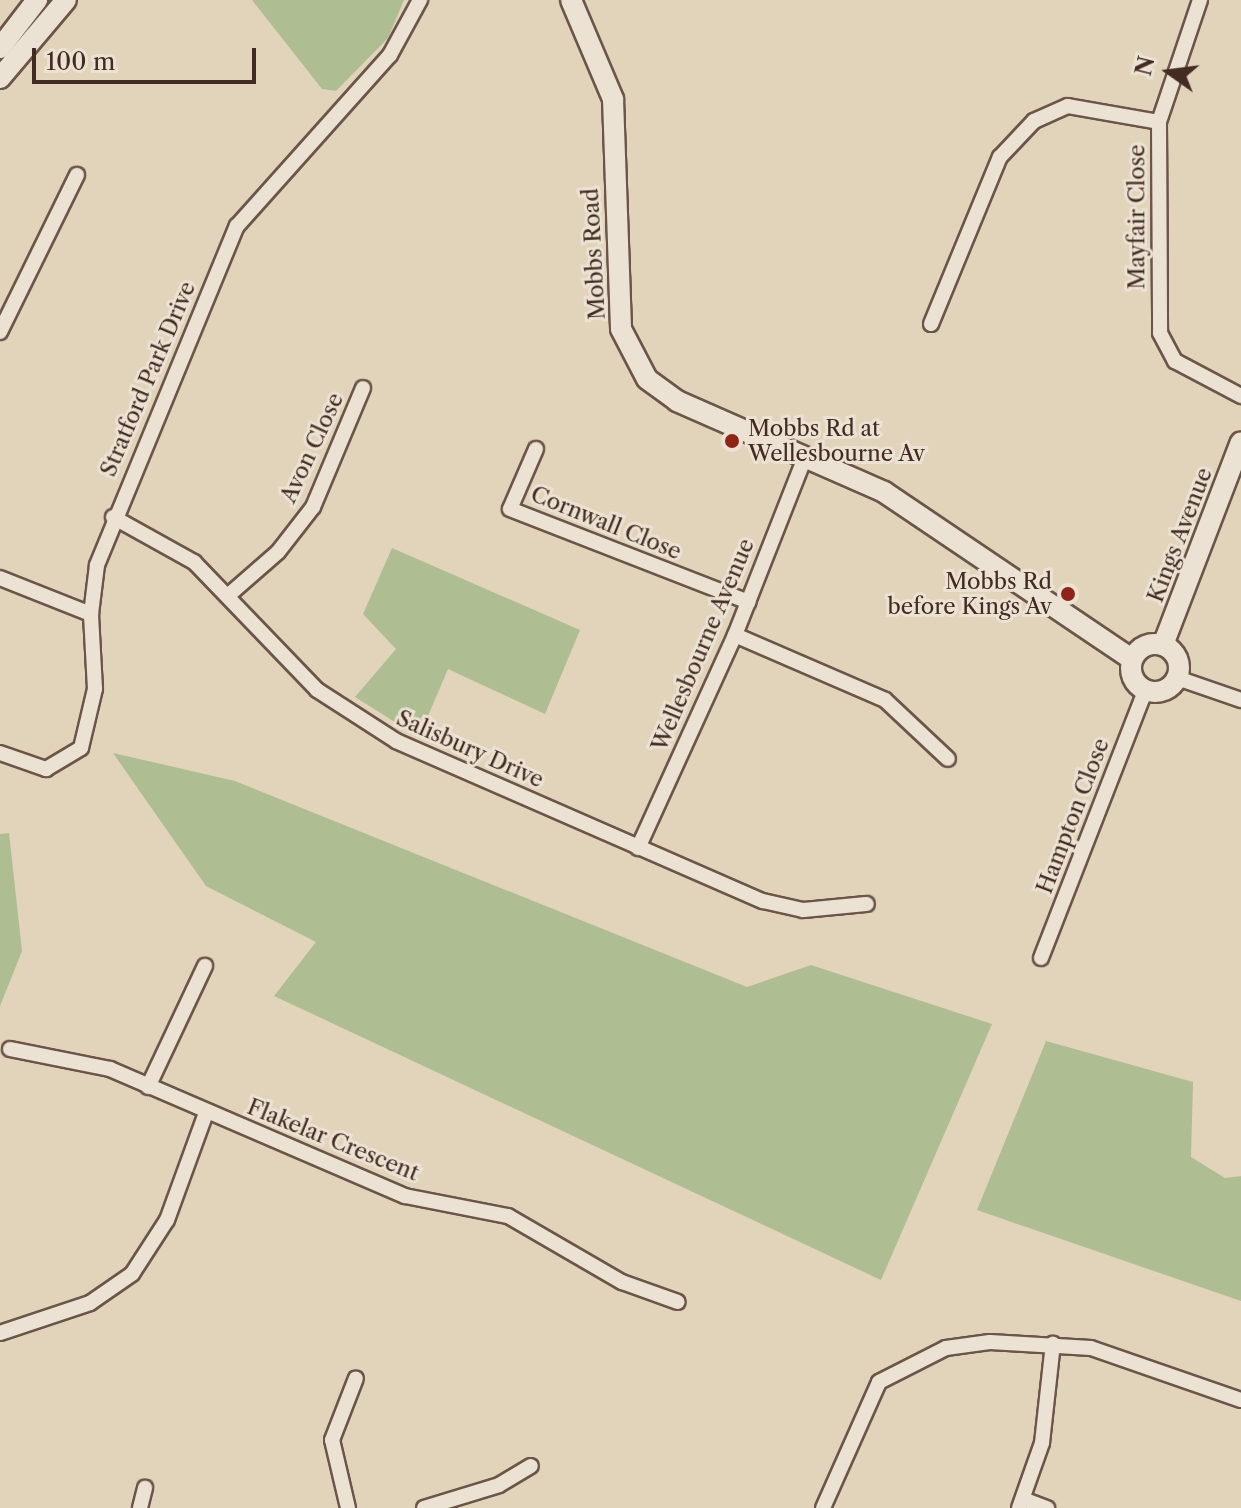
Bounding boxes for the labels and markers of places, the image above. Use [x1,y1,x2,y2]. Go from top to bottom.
place label: Mobbs Rd at Wellesbourne Av [748,415,926,466]
marker: Mobbs Rd at Wellesbourne Av [723,432,741,450]
place label: Mobbs Rd before Kings Av [887,568,1052,620]
marker: Mobbs Rd before Kings Av [1059,585,1077,603]

